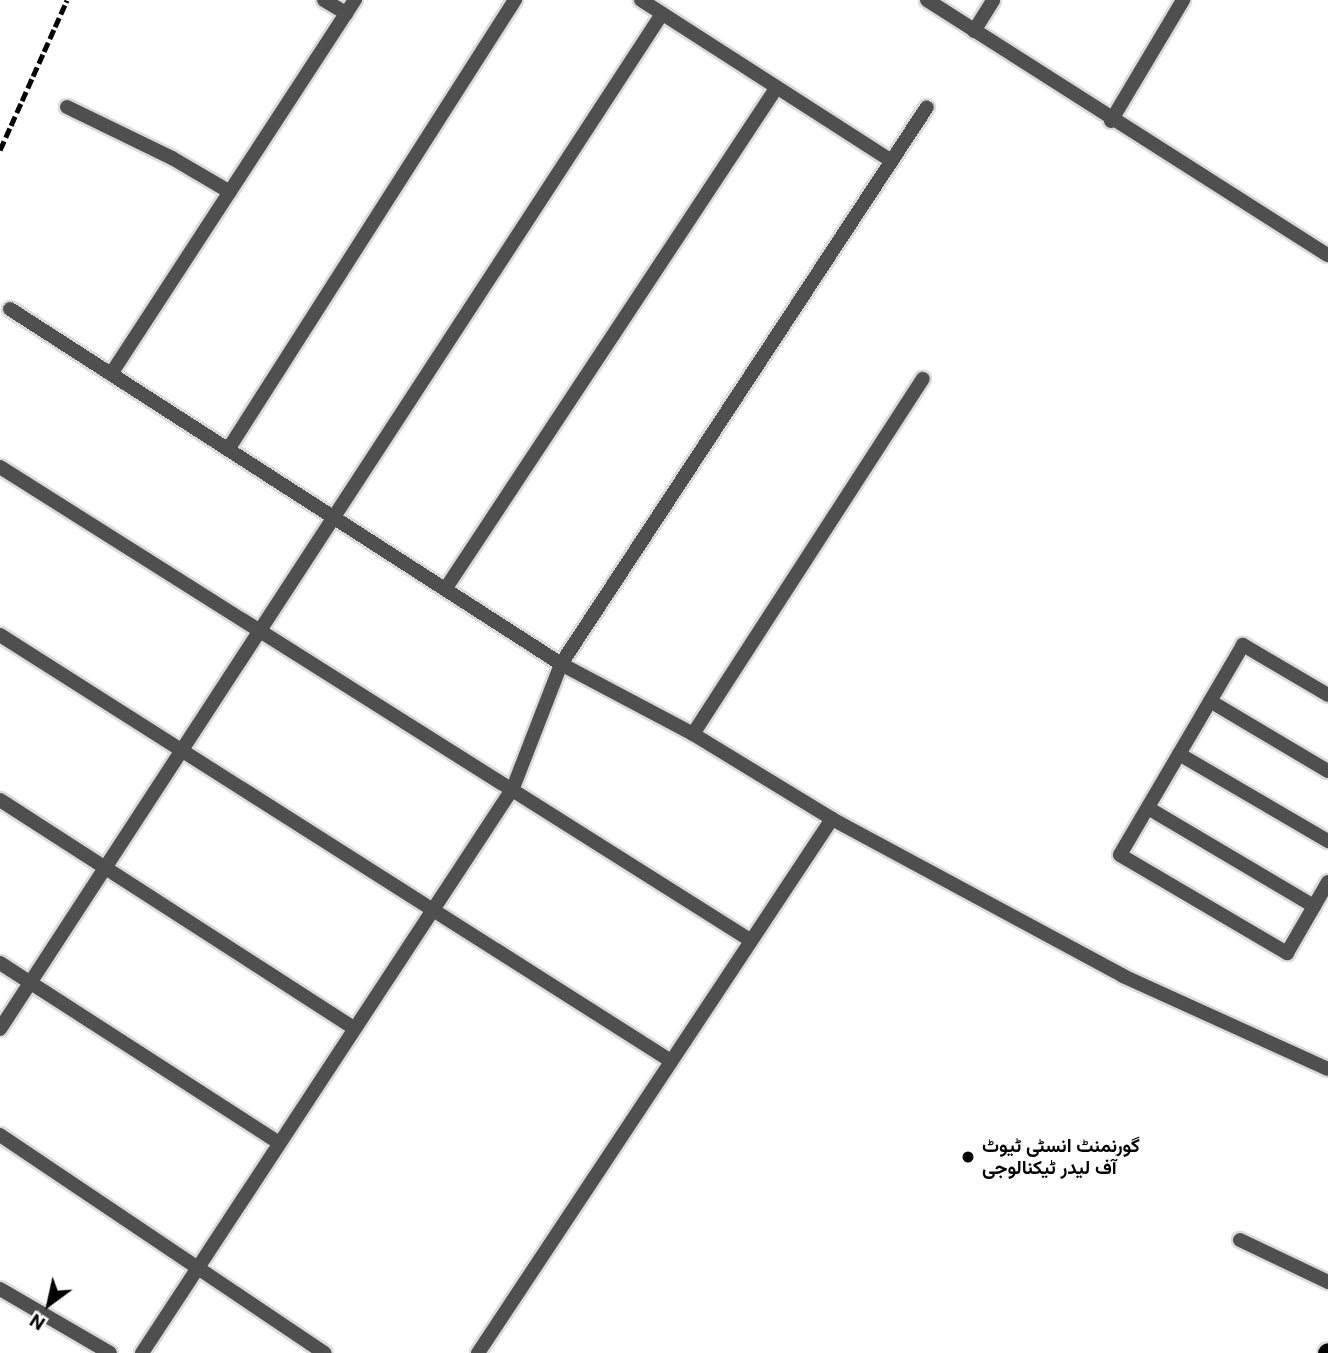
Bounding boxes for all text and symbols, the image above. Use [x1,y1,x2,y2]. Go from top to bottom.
place label: گورنمنٹ انسٹی ٹیوٹ آف لیدر ٹیکنالوجی [982,1135,1140,1179]
marker: گورنمنٹ انسٹی ٹیوٹ آف لیدر ٹیکنالوجی [960,1149,976,1165]
north arrow [14,1269,84,1339]
text: N [25,1309,49,1335]

